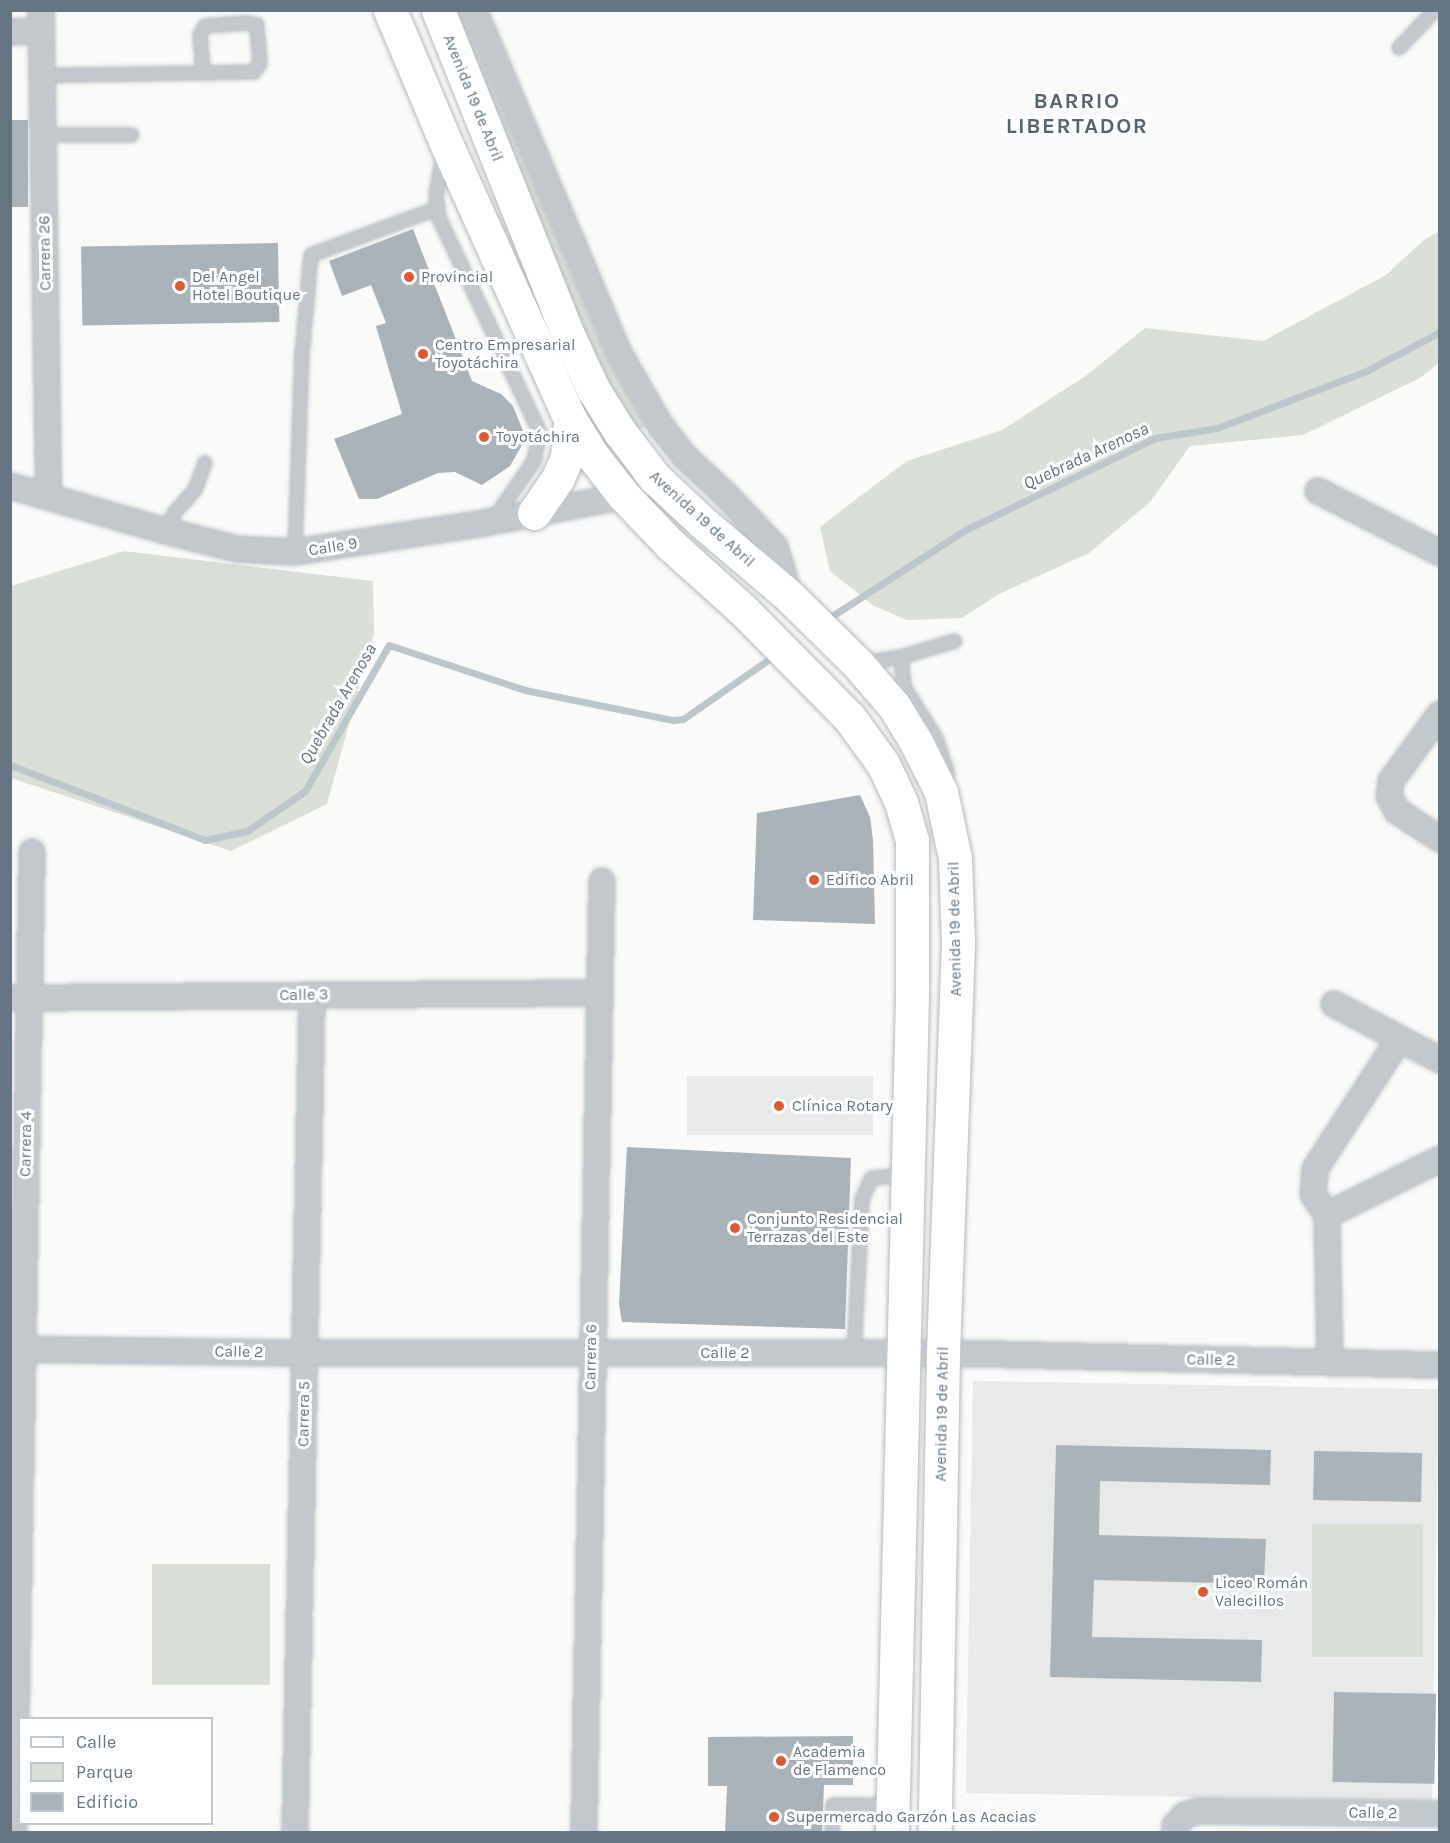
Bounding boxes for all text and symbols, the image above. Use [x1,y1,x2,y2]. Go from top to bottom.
street label: Avenida 19 de Abril [439,32,507,164]
district label: BARRIO LIBERTADOR [1006,88,1148,140]
street label: Carrera 26 [35,215,55,291]
place label: Del Angel Hotel Boutique [192,267,300,305]
place label: Provincial [421,267,493,287]
marker: Provincial [402,270,416,284]
marker: Del Angel Hotel Boutique [173,279,187,293]
place label: Centro Empresarial Toyotáchira [435,335,575,373]
marker: Centro Empresarial Toyotáchira [416,347,430,361]
water label: Quebrada Arenosa [1020,417,1152,495]
place label: Toyotáchira [496,427,580,447]
marker: Toyotáchira [477,430,491,444]
street label: Avenida 19 de Abril [645,467,759,571]
street label: Calle 9 [307,534,359,560]
water label: Quebrada Arenosa [295,640,381,768]
street label: Avenida 19 de Abril [944,861,966,997]
place label: Edifico Abril [826,870,914,890]
marker: Edifico Abril [807,873,821,887]
street label: Calle 3 [279,985,329,1005]
place label: Clínica Rotary [792,1096,893,1116]
marker: Clínica Rotary [770,1097,788,1115]
street label: Carrera 4 [16,1111,36,1177]
place label: Conjunto Residencial Terrazas del Este [747,1209,903,1247]
marker: Conjunto Residencial Terrazas del Este [728,1221,742,1235]
street label: Carrera 6 [581,1324,601,1390]
street label: Calle 2 [214,1342,264,1362]
street label: Calle 2 [701,1343,749,1363]
street label: Avenida 19 de Abril [931,1346,953,1482]
street label: Calle 2 [1186,1350,1236,1370]
street label: Carrera 5 [294,1381,314,1447]
place label: Liceo Román Valecillos [1215,1573,1308,1611]
marker: Liceo Román Valecillos [1196,1585,1210,1599]
legend [18,1717,213,1825]
text: Calle [76,1731,116,1753]
place label: Academia de Flamenco [793,1742,886,1780]
marker: Academia de Flamenco [774,1754,788,1768]
text: Parque [76,1761,133,1783]
text: Edificio [76,1791,138,1813]
street label: Calle 2 [1348,1803,1398,1823]
place label: Supermercado Garzón Las Acacias [786,1807,1036,1827]
marker: Supermercado Garzón Las Acacias [767,1810,781,1824]

